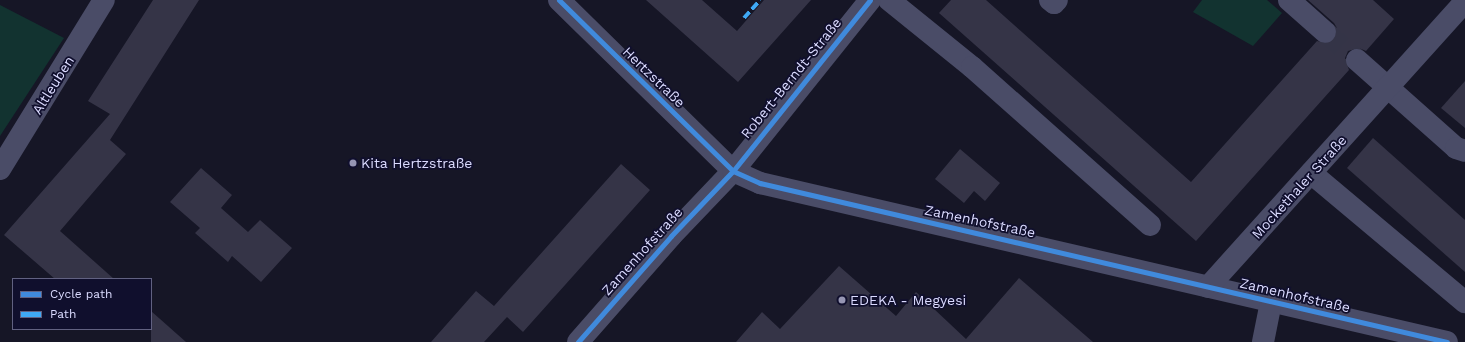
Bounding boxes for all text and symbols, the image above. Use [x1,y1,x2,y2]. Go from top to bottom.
street label: Robert-Berndt-Straße [737,14,845,142]
street label: Hertzstraße [619,43,689,111]
street label: Altleuben [28,53,78,117]
street label: Mockethaler Straße [1248,132,1350,242]
place label: Kita Hertzstraße [361,155,473,171]
marker: Kita Hertzstraße [348,158,358,168]
street label: Zamenhofstraße [923,201,1037,241]
street label: Zamenhofstraße [598,204,686,298]
street label: Zamenhofstraße [1238,274,1352,316]
legend [12,278,152,330]
text: Cycle path [50,287,112,301]
place label: EDEKA - Megyesi [850,292,967,308]
marker: EDEKA - Megyesi [837,295,847,305]
text: Path [50,307,76,321]

